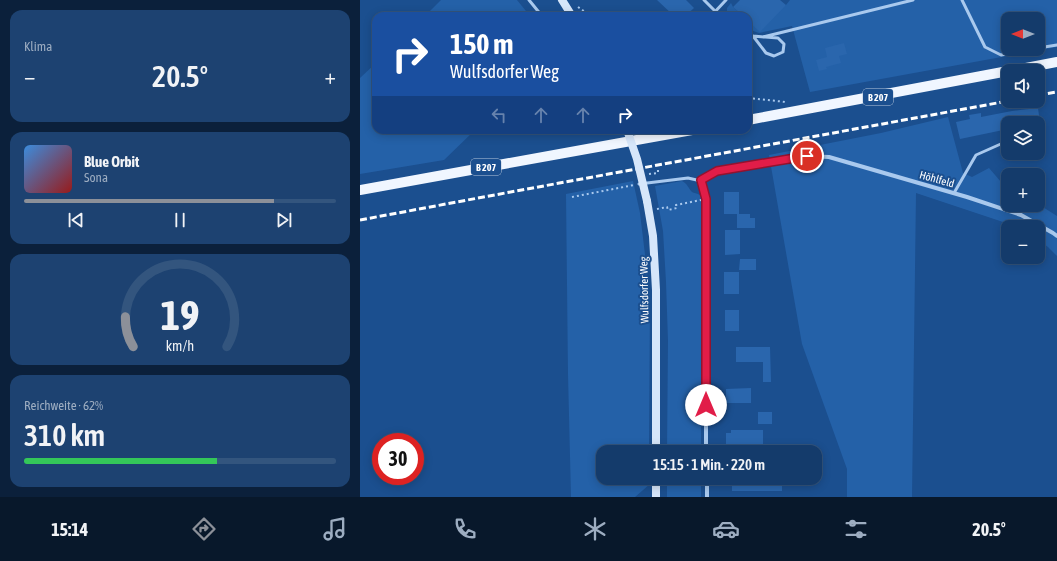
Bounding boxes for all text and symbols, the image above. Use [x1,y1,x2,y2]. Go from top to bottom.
north arrow [1001,12,1045,56]
map controls [1001,12,1045,264]
icon: right [384,28,436,80]
text: 150 m [450,28,513,60]
text: Klima [24,39,52,54]
text: 20.5° [152,59,208,93]
text: Wulfsdorfer Weg [450,61,559,82]
text: − [24,63,35,89]
text: + [325,63,336,89]
button: sound [1001,64,1045,108]
road number: B 207 [863,89,893,105]
icon: left [488,104,510,126]
icon: ahead [530,104,552,126]
icon: ahead [572,104,594,126]
icon: right [614,104,636,126]
button: layers [1001,116,1045,160]
pin [790,139,824,173]
icon: arrive [796,145,818,167]
text: Blue Orbit [84,153,139,170]
road number: B 207 [471,159,501,175]
street label: Höhlfeld [918,168,956,190]
button: + [1001,168,1045,212]
text: Sona [84,170,108,185]
icon: previous [65,209,87,231]
icon: pause [169,209,191,231]
icon: next [273,209,295,231]
button: − [1001,220,1045,264]
street label: Wulfsdorfer Weg [637,256,651,323]
text: 19 [160,291,200,339]
text: km/h [166,338,194,354]
position arrow [685,384,727,426]
text: Reichweite · 62% [24,398,103,413]
text: 310 km [24,418,105,452]
speed limit sign: 30 [372,433,424,485]
text: 15:15 · 1 Min. · 220 m [653,456,765,473]
icon: directions [190,515,218,543]
icon: music [321,515,349,543]
icon: phone [451,515,479,543]
icon: climate [581,515,609,543]
icon: car [712,515,740,543]
icon: filters [842,515,870,543]
text: 15:14 [51,519,88,540]
text: 20.5° [972,519,1006,540]

